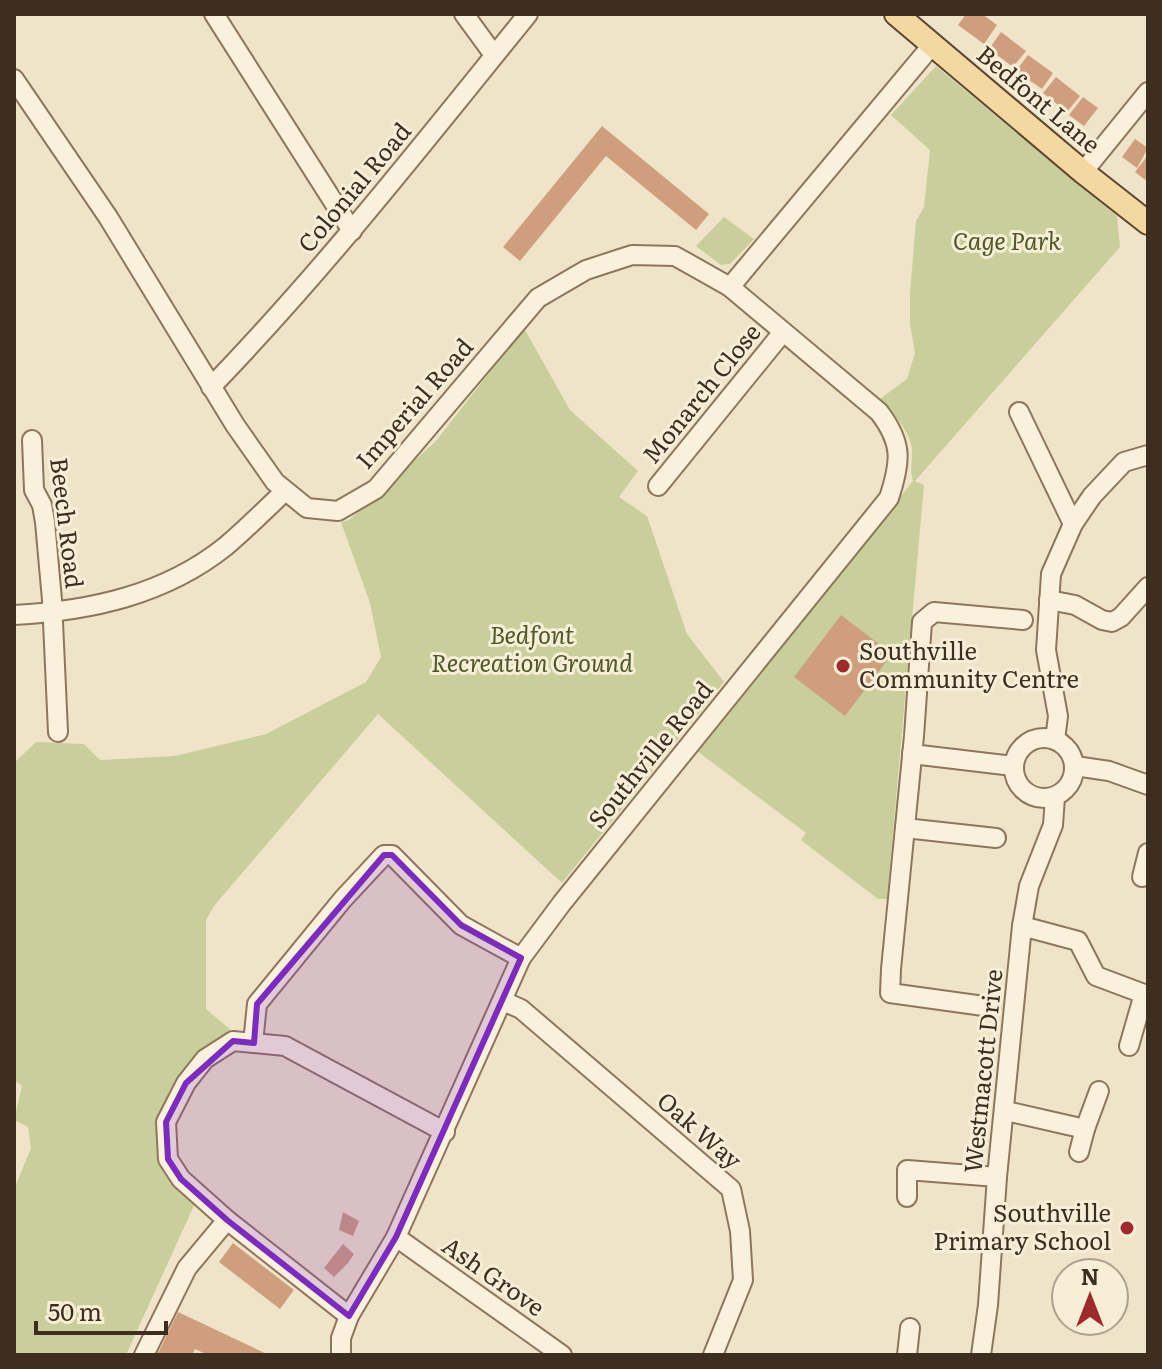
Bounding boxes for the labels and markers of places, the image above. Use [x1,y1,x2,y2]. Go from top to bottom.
place label: Southville Community Centre [859,632,1079,695]
marker: Southville Community Centre [834,657,852,675]
place label: Southville Primary School [934,1194,1111,1257]
marker: Southville Primary School [1118,1219,1136,1237]

